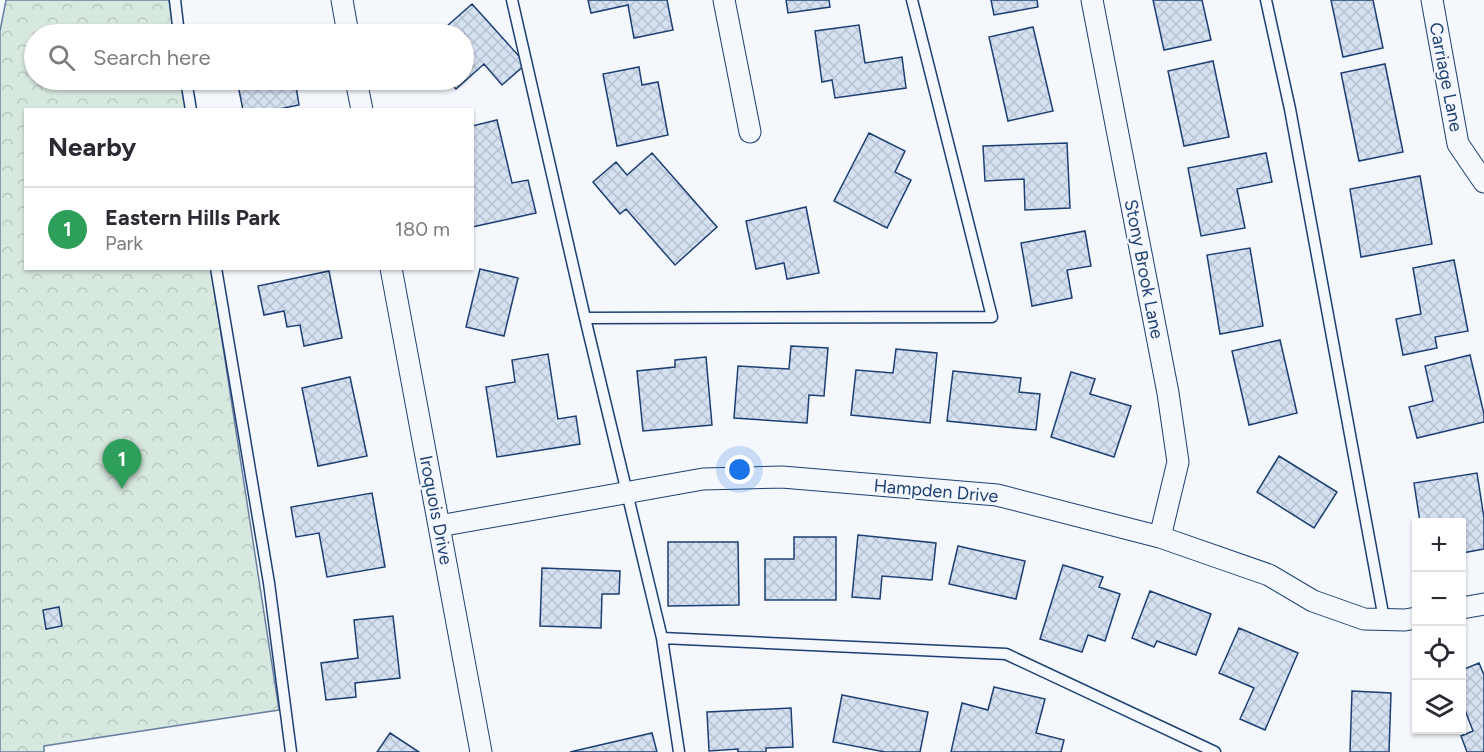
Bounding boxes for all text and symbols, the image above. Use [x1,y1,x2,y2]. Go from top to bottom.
street label: Carriage Lane [1425,20,1467,134]
search box [24,24,474,90]
icon: search [45,41,78,74]
text: Search here [93,44,211,71]
text: Nearby [48,131,136,163]
street label: Stony Brook Lane [1120,197,1168,341]
text: Eastern Hills Park [105,204,280,231]
text: 1 [63,217,72,241]
text: 180 m [395,217,450,241]
text: Park [105,231,143,255]
pin: 1 [102,440,142,489]
street label: Iroquois Drive [415,453,457,567]
your location [725,455,754,484]
street label: Hampden Drive [873,475,999,507]
map controls [1412,518,1466,734]
button: + [1412,518,1466,572]
button: − [1412,572,1466,626]
button: locate [1412,626,1466,680]
button: layers [1412,680,1466,734]

